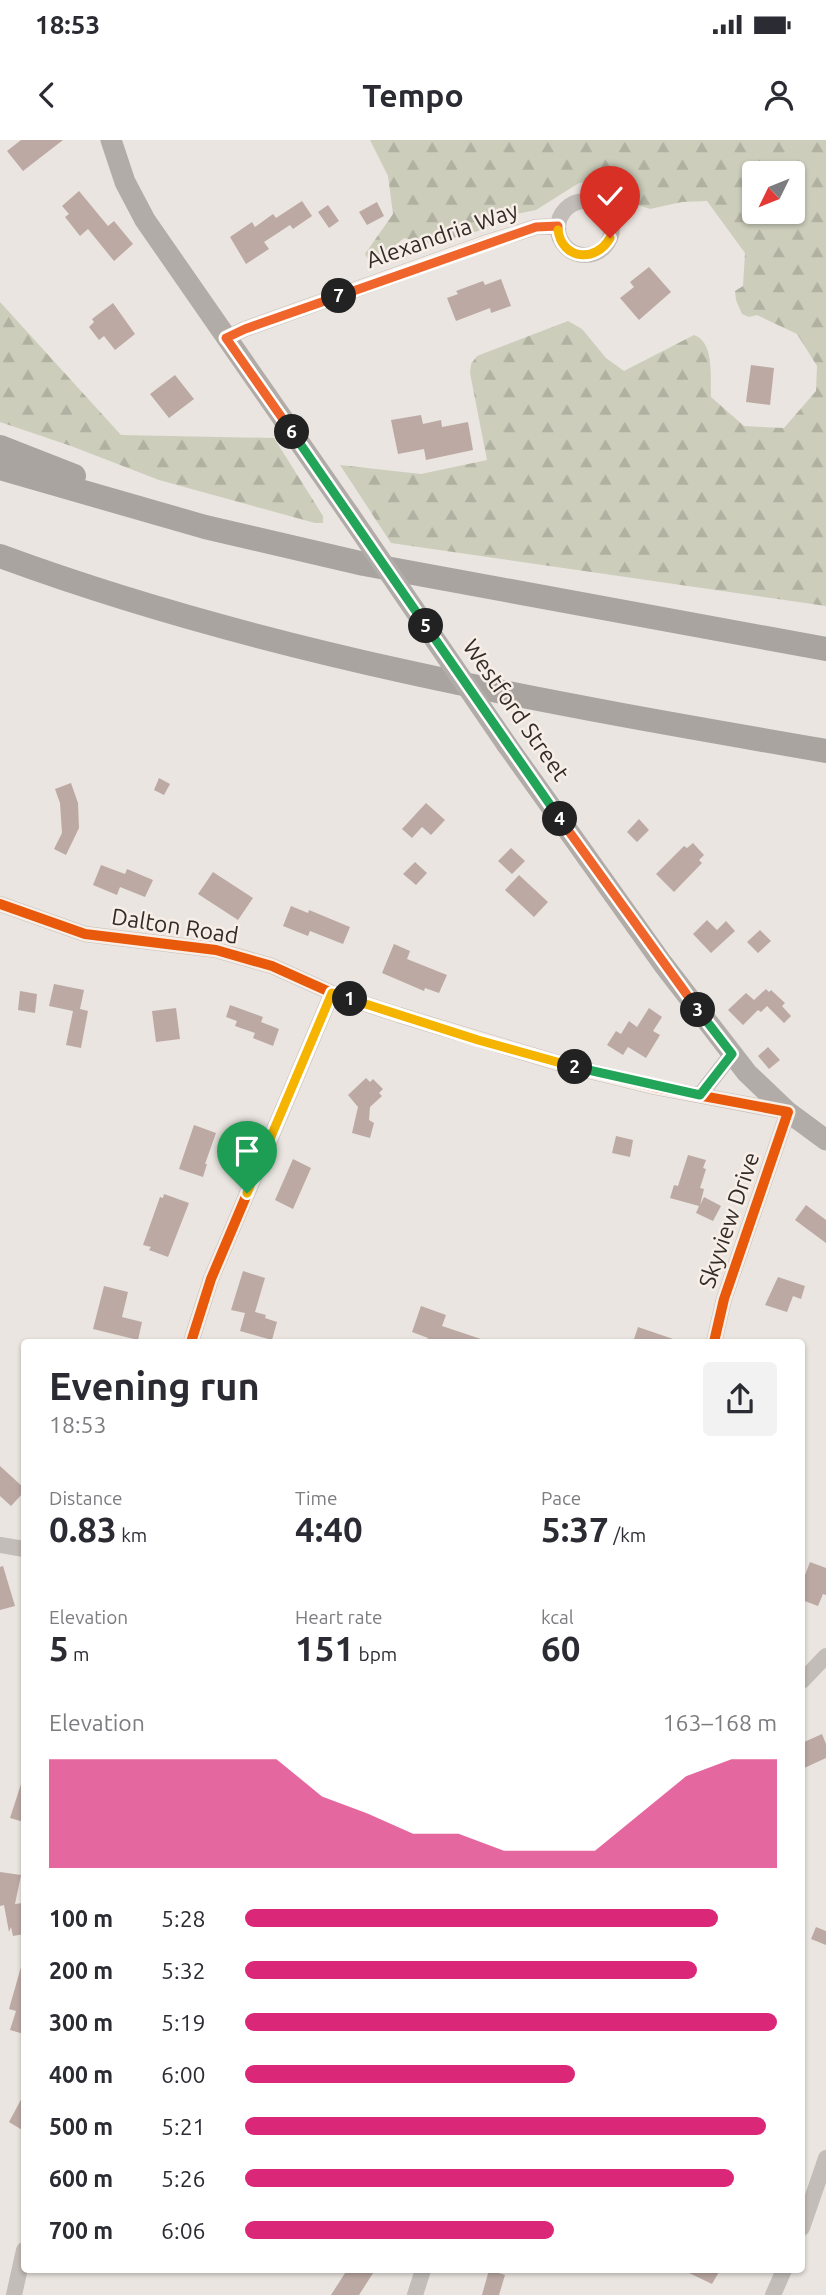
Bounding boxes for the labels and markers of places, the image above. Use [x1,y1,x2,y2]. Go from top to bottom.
pin [580,166,640,238]
pin: 7 [322,278,356,314]
pin: 6 [274,414,310,450]
pin: 5 [408,608,444,644]
pin: 4 [542,802,578,836]
pin: 1 [332,982,368,1016]
pin: 3 [680,992,716,1028]
pin: 2 [558,1049,592,1084]
pin [217,1121,277,1193]

